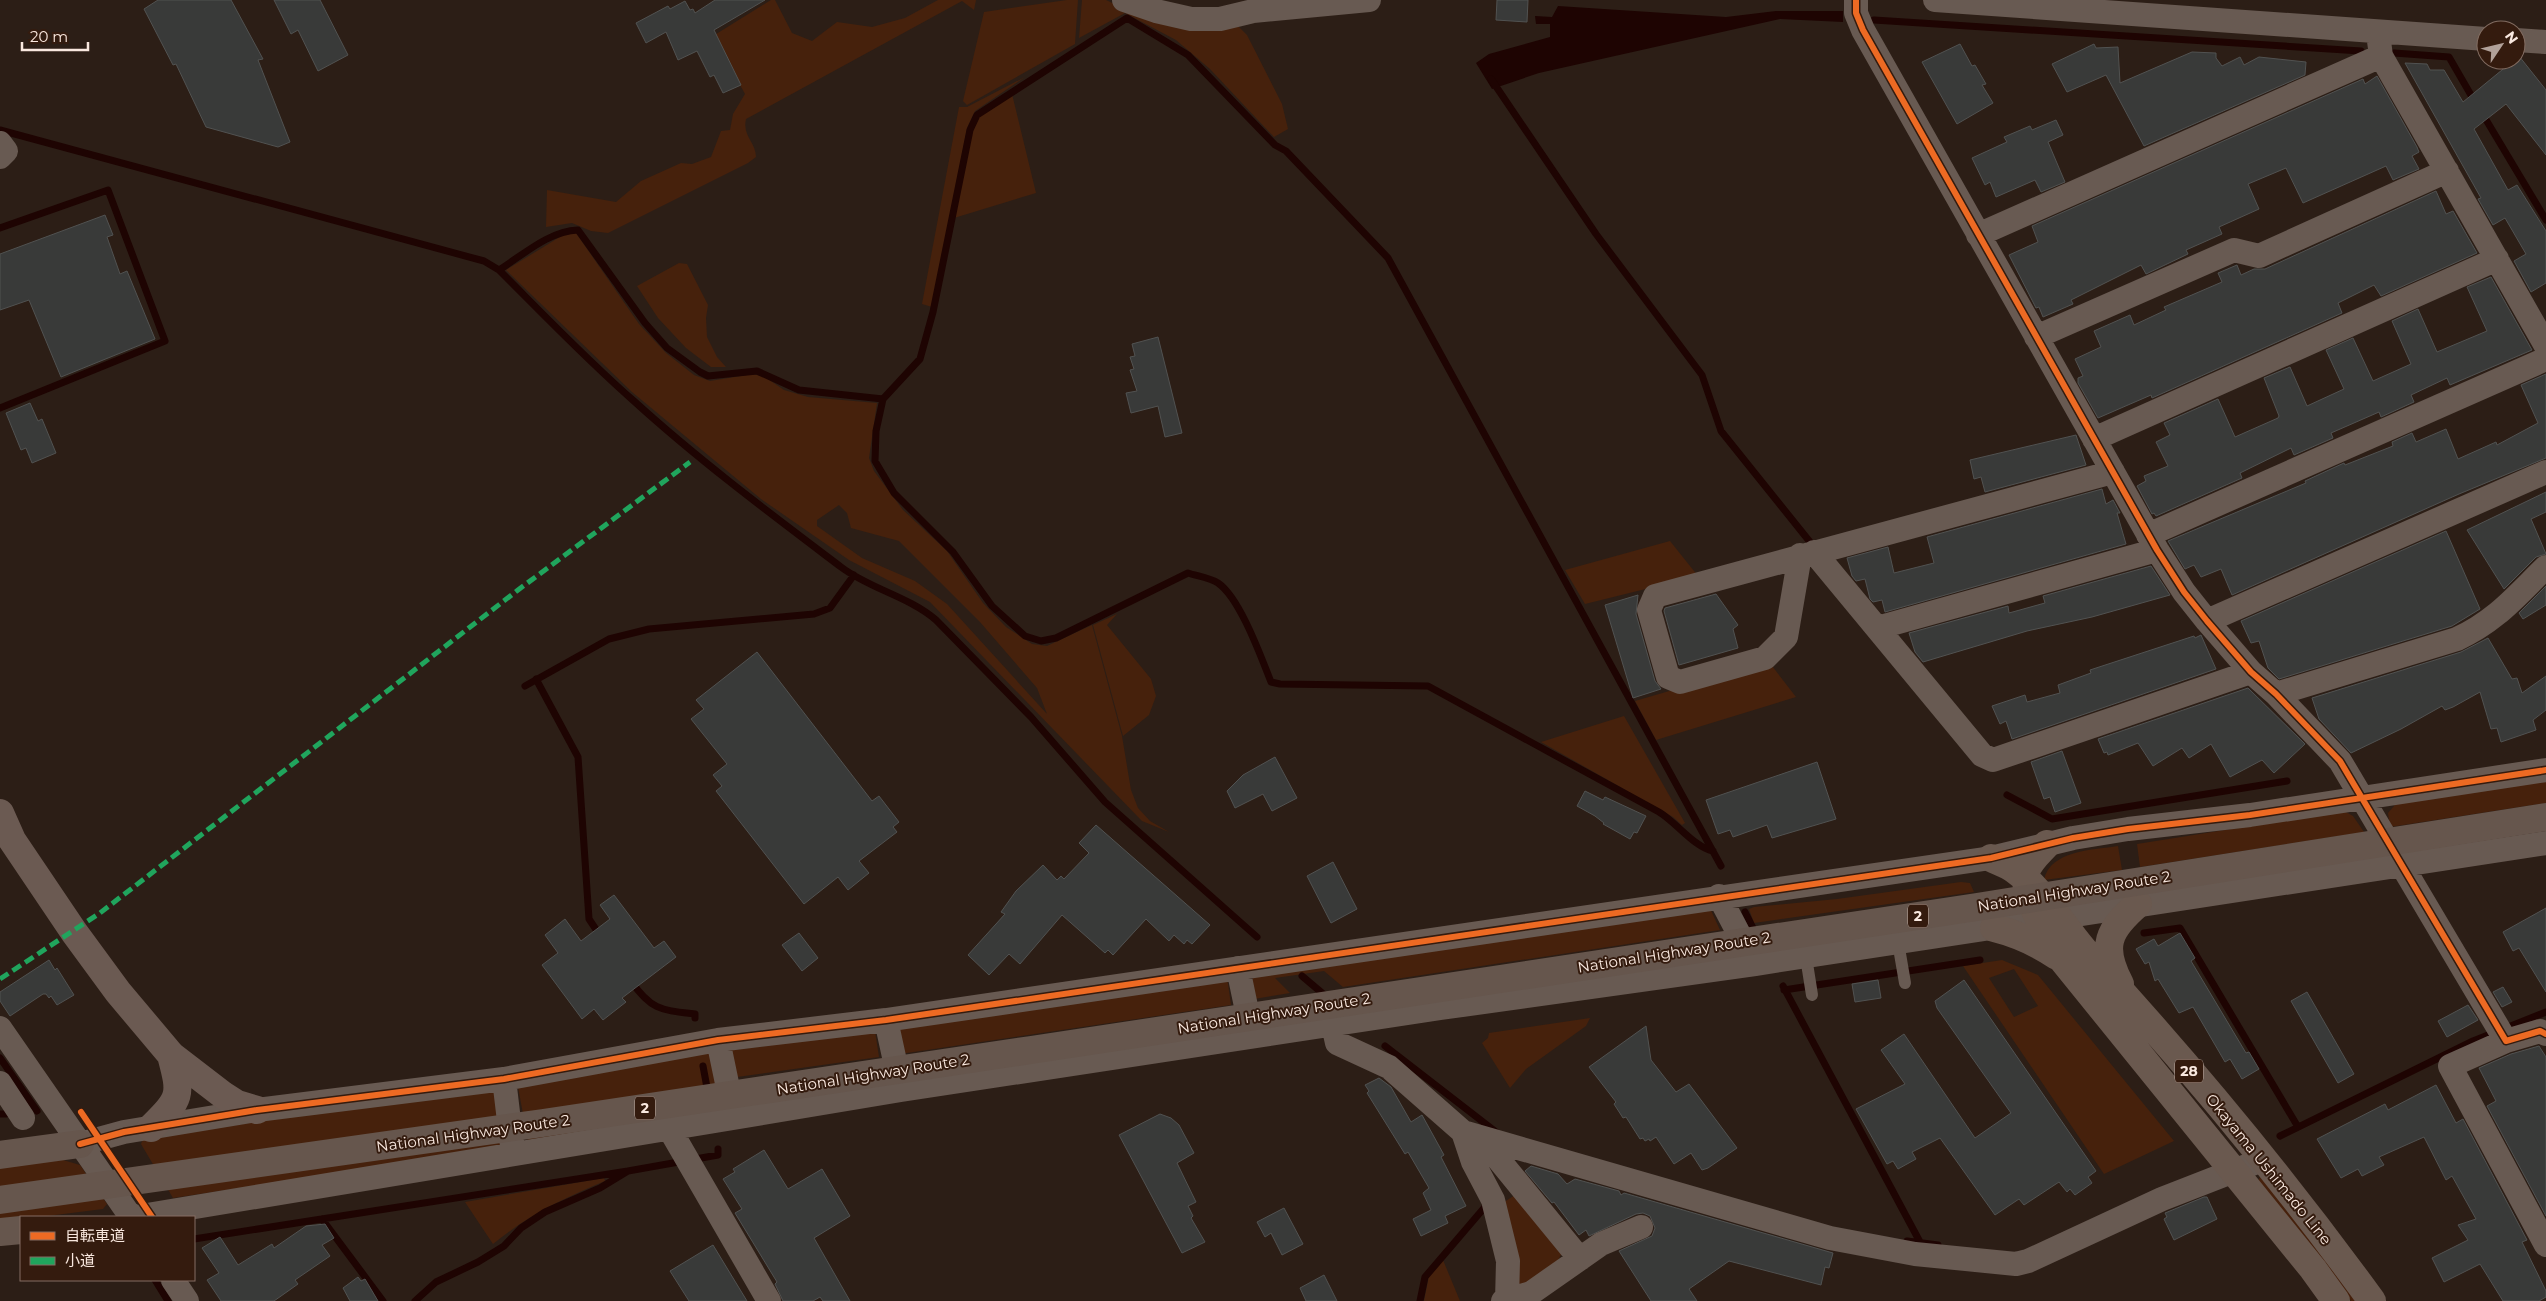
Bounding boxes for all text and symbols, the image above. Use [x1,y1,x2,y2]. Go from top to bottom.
scale bar [22,20,89,52]
north arrow [2476,20,2526,70]
text: 20 m [30,27,68,46]
text: N [2501,28,2522,47]
street label: National Highway Route 2 [1976,866,2172,916]
road number: 2 [1908,904,1928,928]
street label: National Highway Route 2 [1576,927,1772,977]
street label: National Highway Route 2 [1176,988,1372,1038]
street label: National Highway Route 2 [775,1049,971,1099]
road number: 28 [2175,1060,2203,1082]
street label: Okayama Ushimado Line [2202,1090,2336,1248]
road number: 2 [635,1096,655,1120]
street label: National Highway Route 2 [375,1110,571,1156]
legend [20,1216,195,1281]
text: 自転車道 [65,1226,125,1245]
text: 小道 [65,1251,95,1270]

